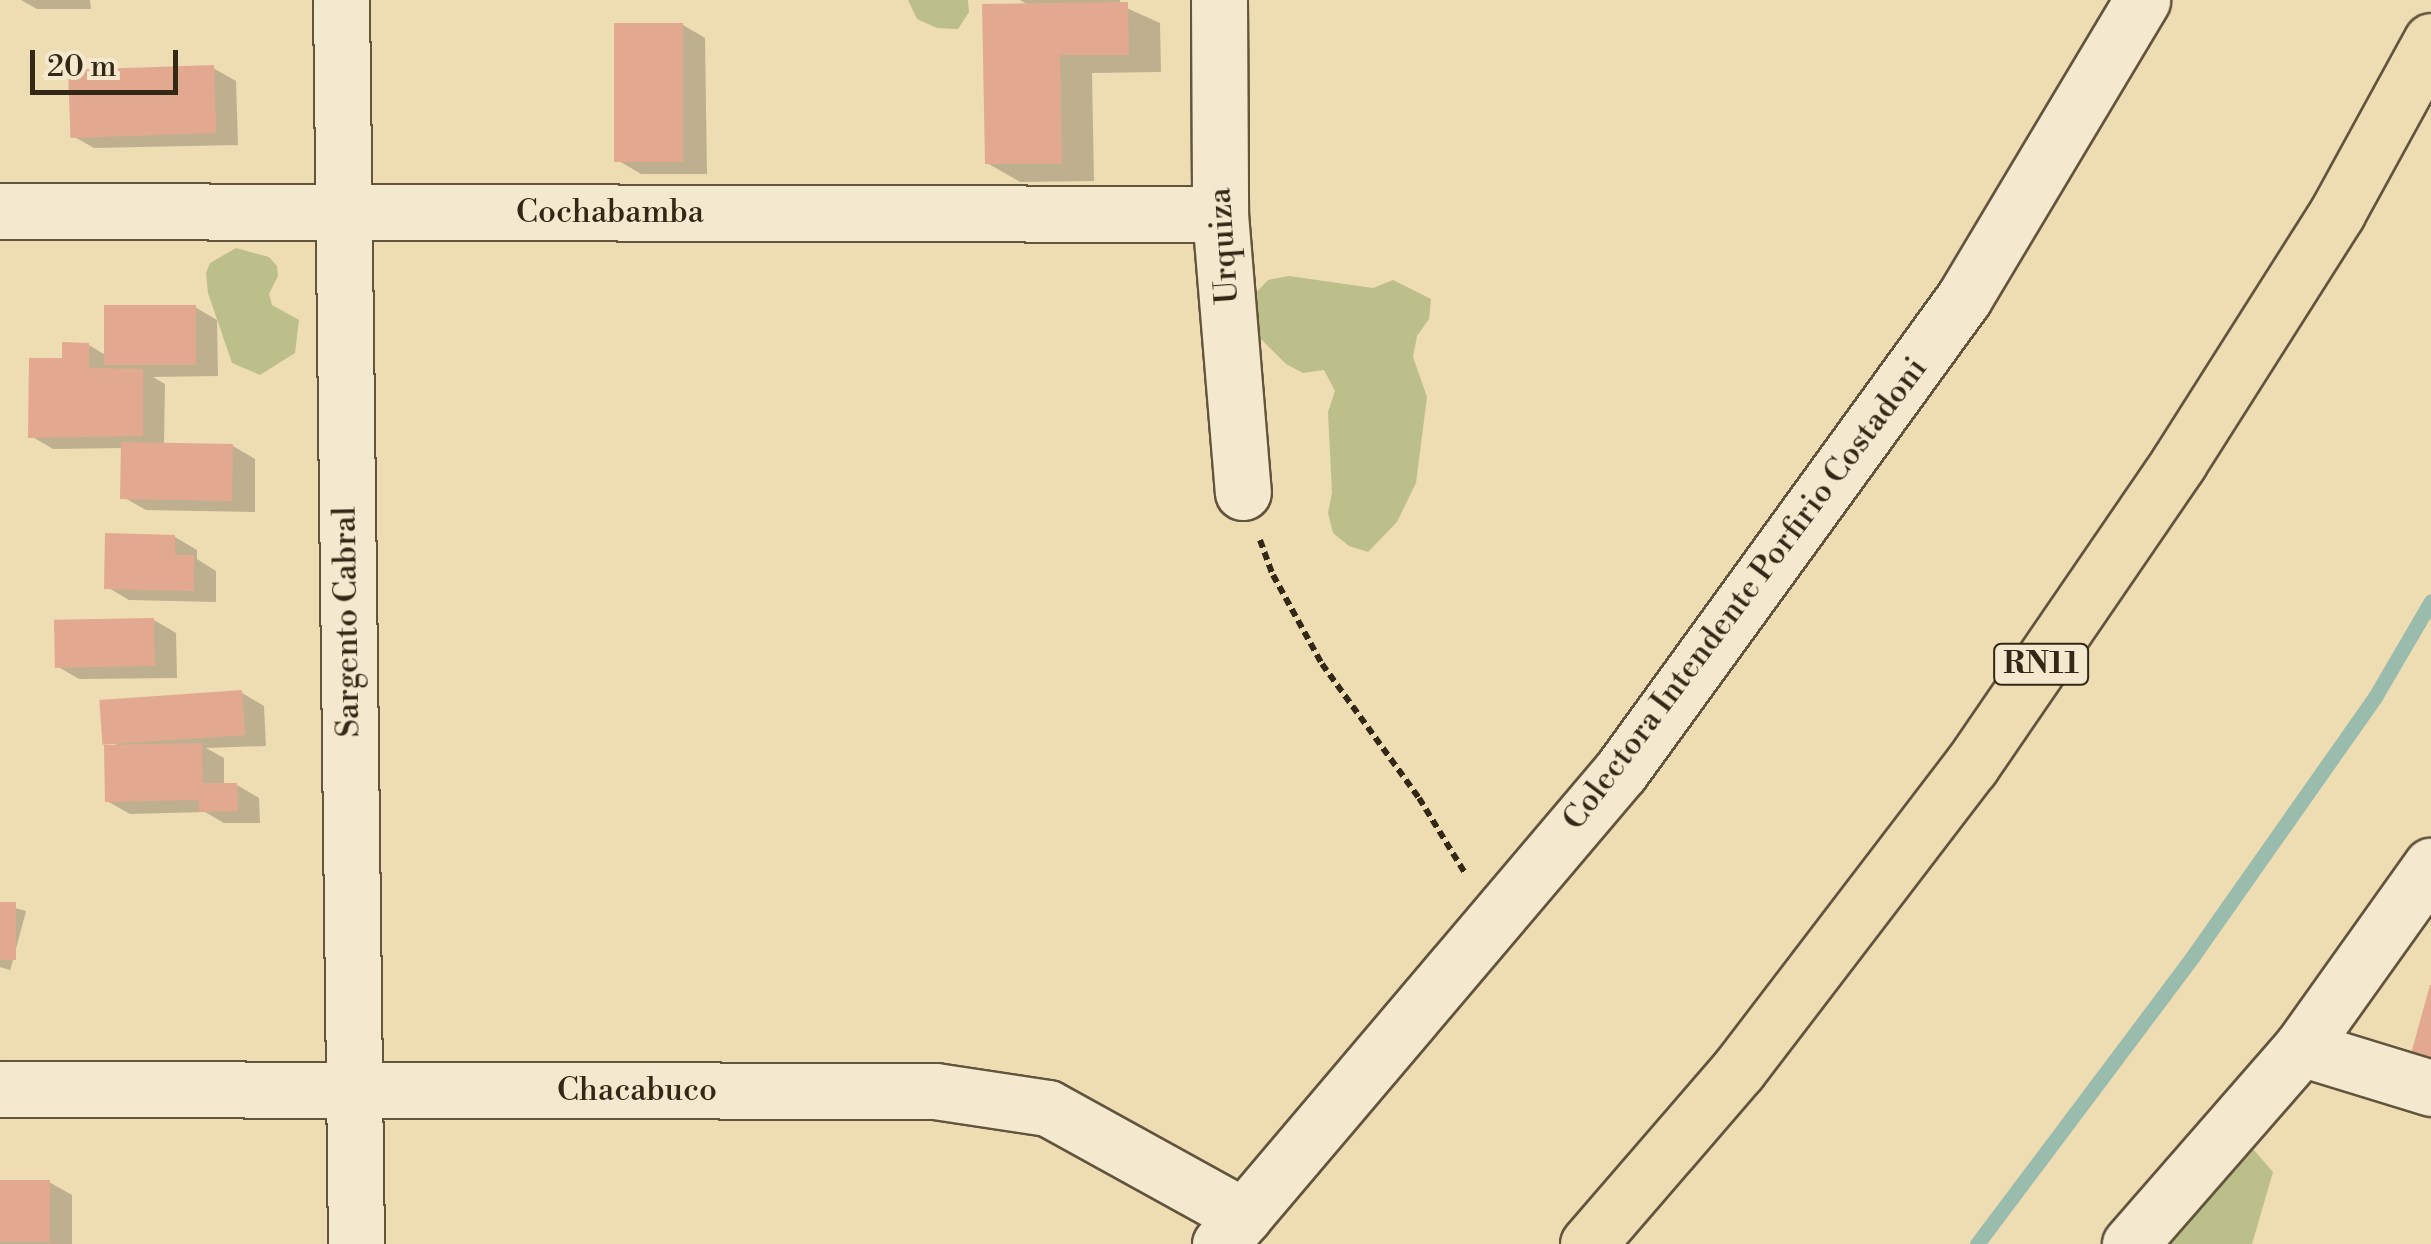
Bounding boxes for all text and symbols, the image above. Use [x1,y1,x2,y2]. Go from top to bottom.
scale bar [35,30,182,92]
text: 20 m [47,48,116,86]
street label: Urquiza [1201,186,1247,306]
street label: Cochabamba [516,193,704,231]
street label: Colectora Intendente Porfirio Costadoni [1555,350,1935,838]
street label: Sargento Cabral [326,506,368,738]
road number: RN11 [1991,639,2091,689]
street label: Chacabuco [557,1071,717,1109]

